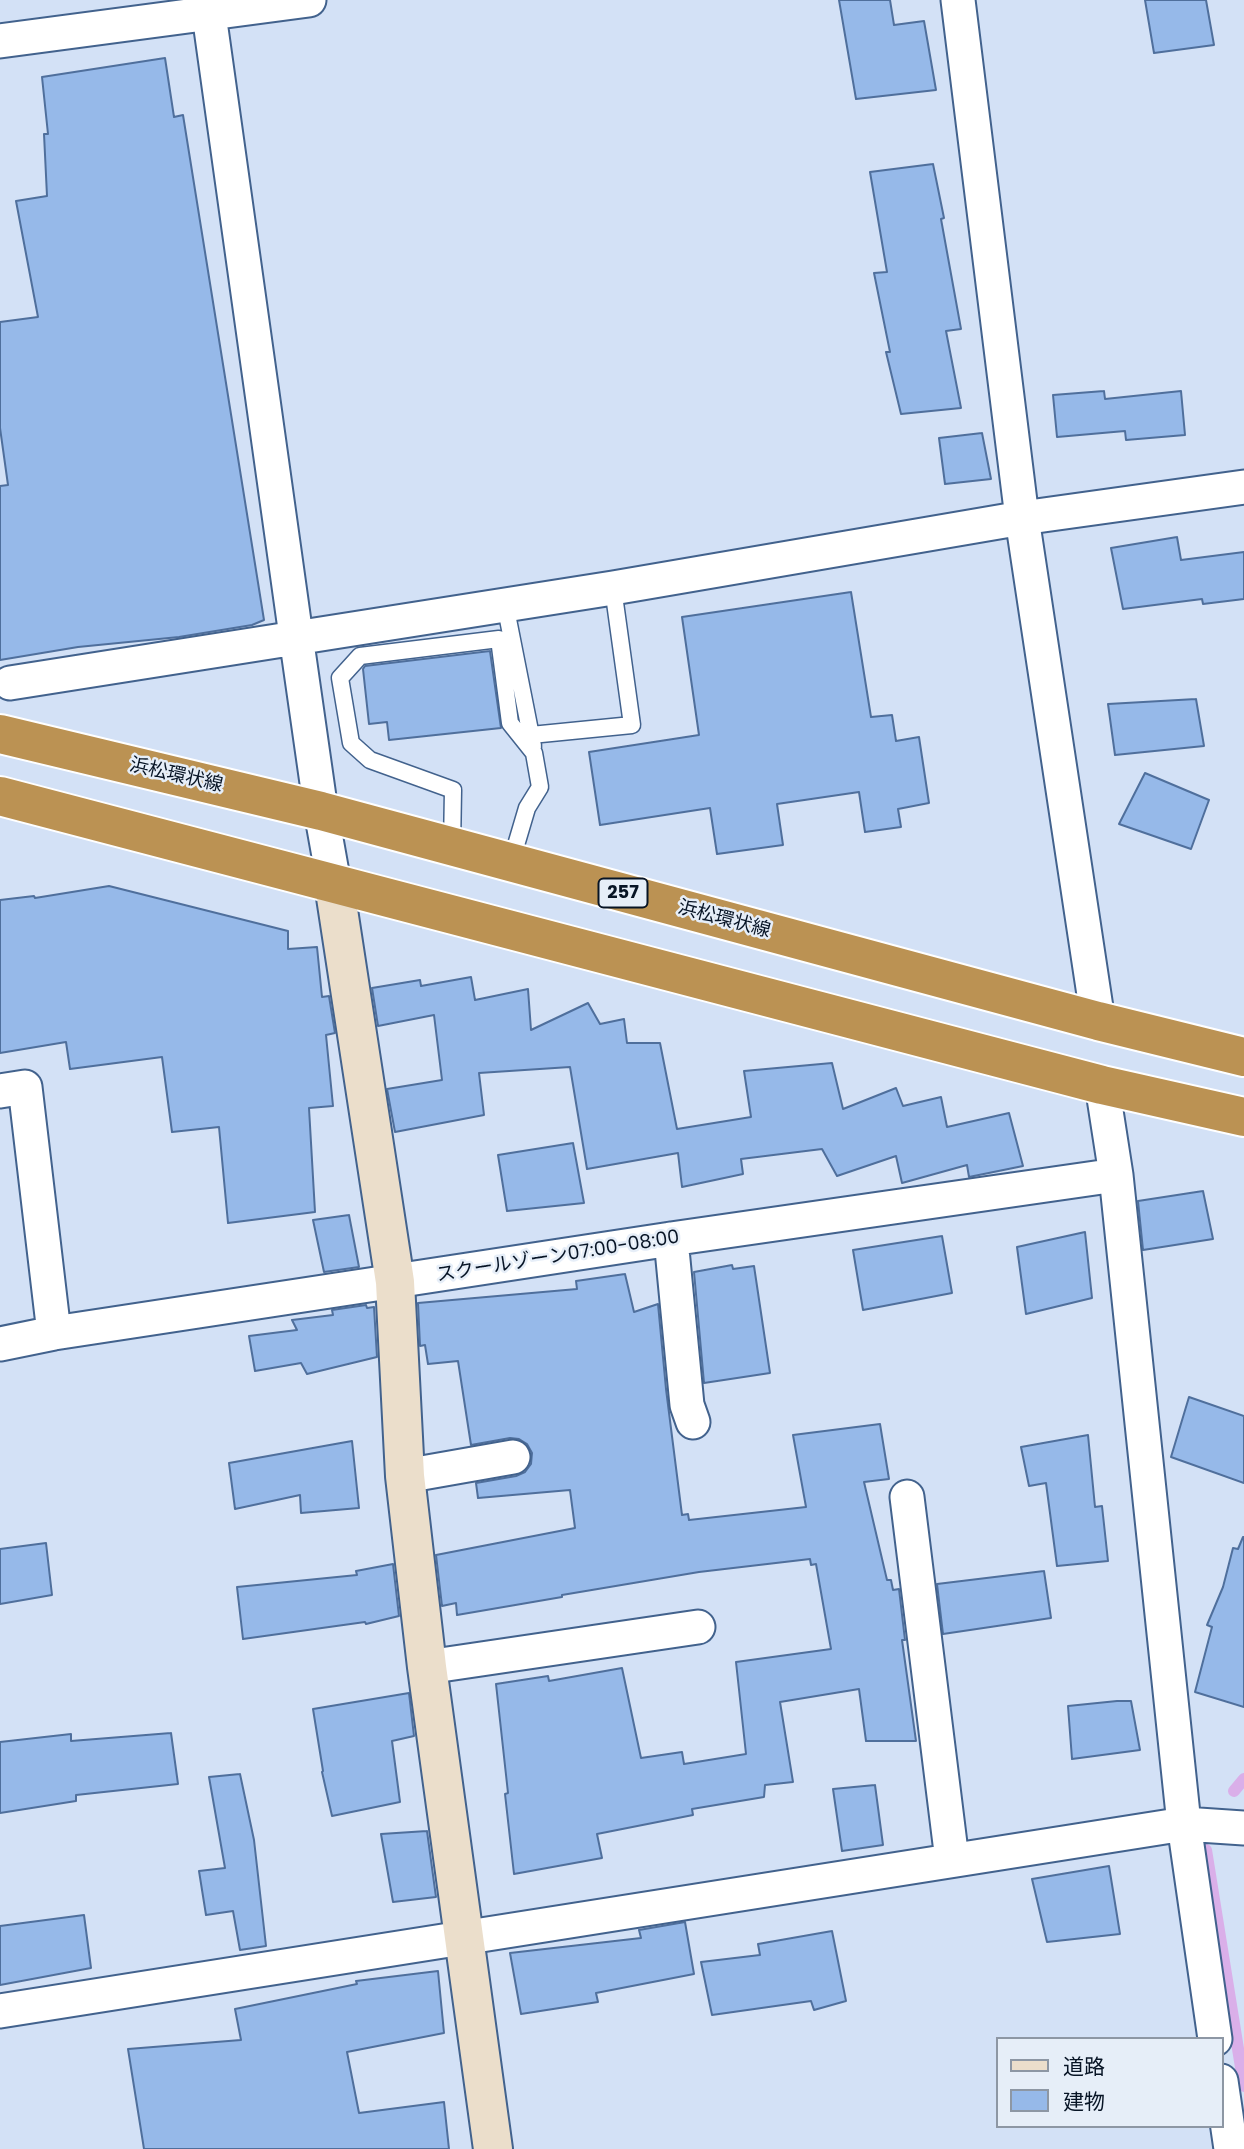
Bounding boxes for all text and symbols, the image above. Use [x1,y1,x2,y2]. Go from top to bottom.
street label: 浜松環状線 [127,754,225,798]
road number: 257 [598,878,648,908]
street label: 浜松環状線 [675,897,773,943]
street label: スクールゾーン07:00-08:00 [435,1227,681,1287]
legend [996,2037,1223,2128]
text: 道路 [1063,2052,1105,2081]
text: 建物 [1063,2087,1105,2116]

